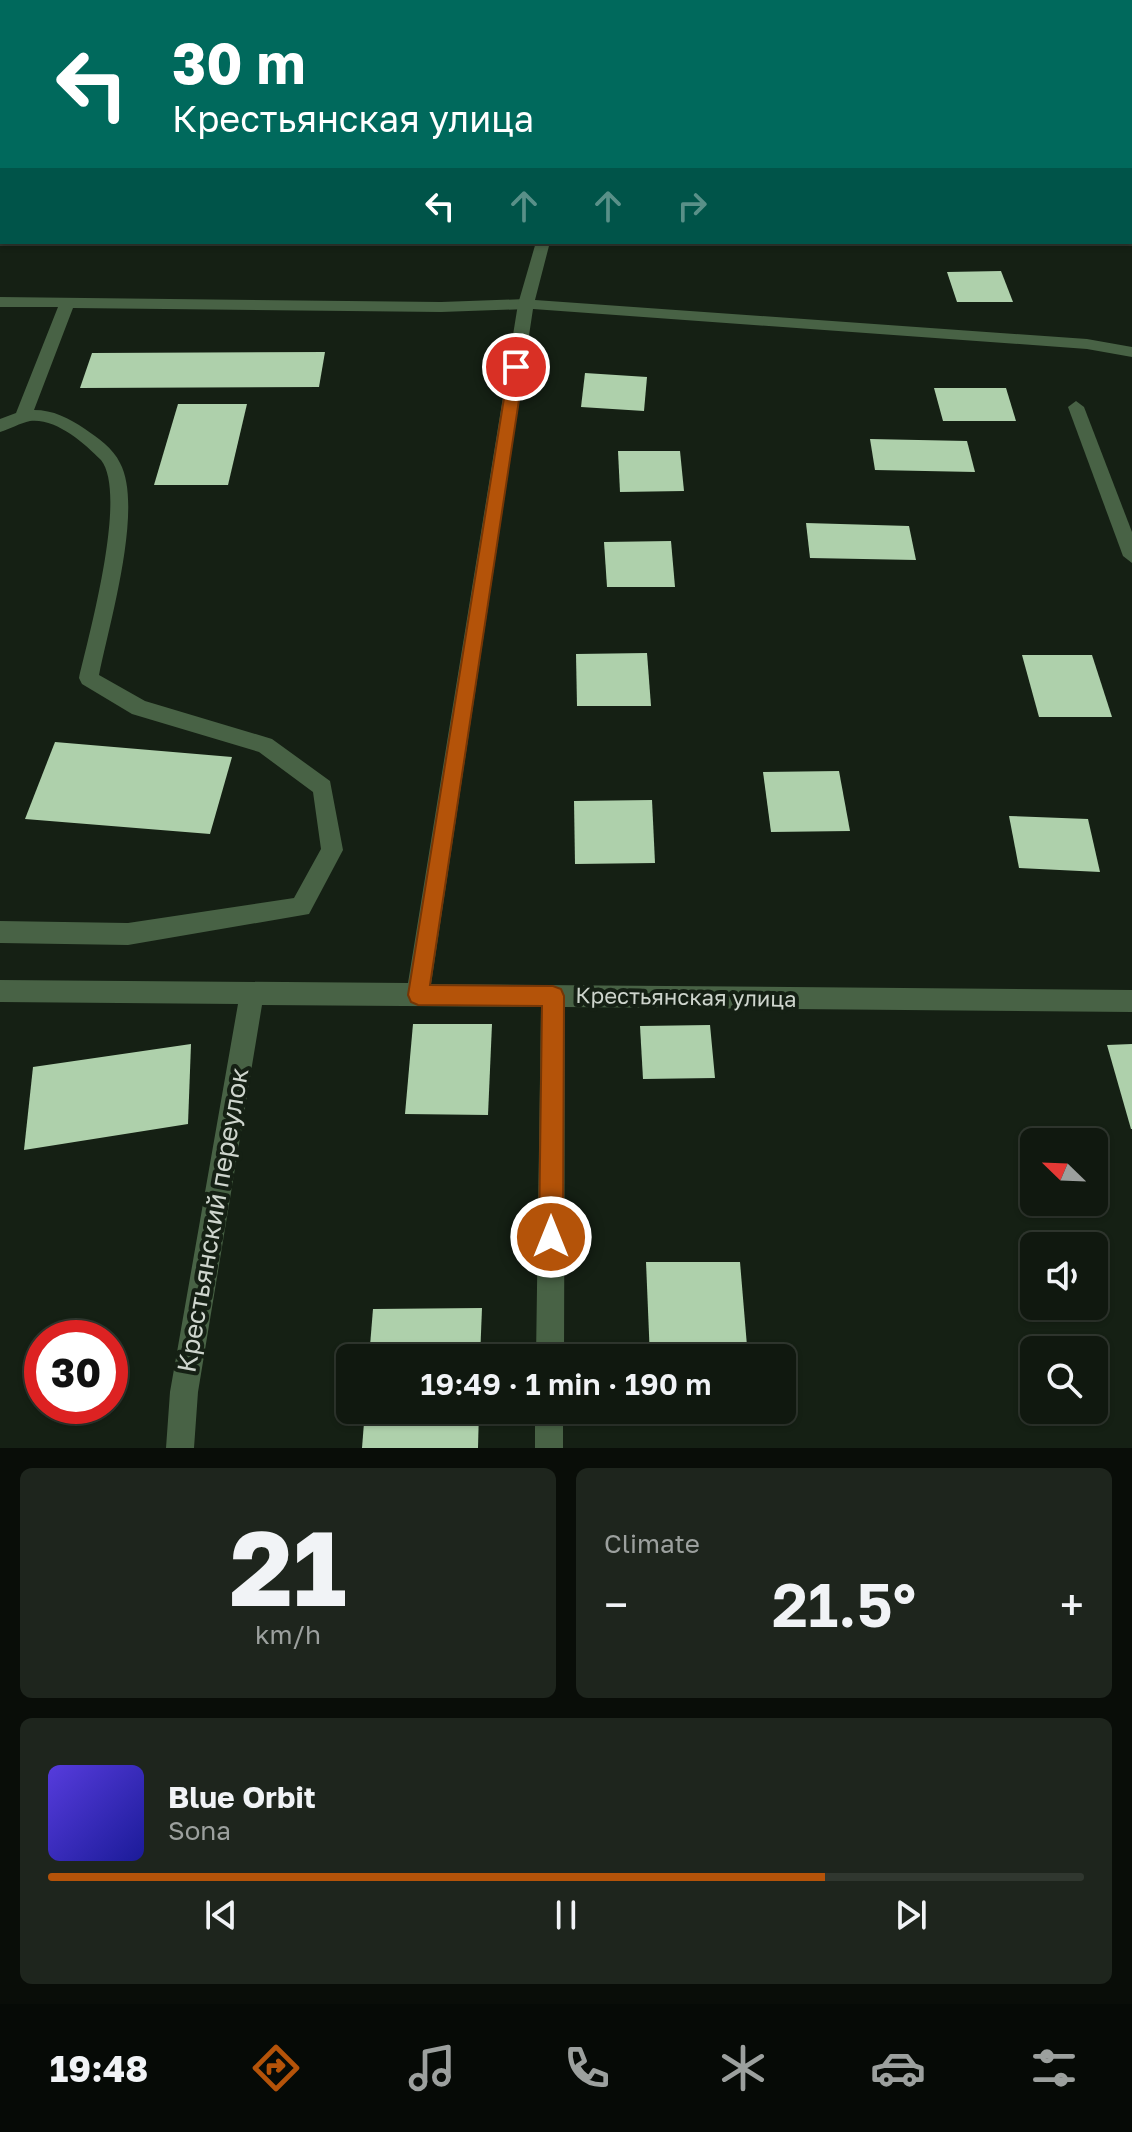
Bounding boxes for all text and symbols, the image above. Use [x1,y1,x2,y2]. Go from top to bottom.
text: 30 m [172,29,306,96]
icon: left [40,32,144,136]
text: Крестьянская улица [172,97,534,140]
icon: left [418,184,462,228]
icon: ahead [502,184,546,228]
icon: ahead [586,184,630,228]
icon: right [670,184,714,228]
pin [482,333,550,401]
icon: arrive [494,345,538,389]
street label: Крестьянская улица [575,981,797,1012]
street label: Крестьянский переулок [170,1065,255,1375]
north arrow [1020,1128,1108,1216]
map controls [1020,1128,1108,1424]
position arrow [509,1195,593,1279]
button: sound [1020,1232,1108,1320]
speed limit sign: 30 [24,1320,128,1424]
button: search [1020,1336,1108,1424]
text: 19:49 · 1 min · 190 m [420,1366,712,1402]
text: 21 [229,1504,347,1629]
text: Climate [604,1528,700,1559]
text: 21.5° [772,1568,916,1640]
text: − [604,1578,628,1631]
text: + [1060,1578,1084,1631]
text: km/h [255,1619,321,1650]
text: Blue Orbit [168,1779,316,1815]
text: Sona [168,1815,231,1846]
icon: previous [199,1893,243,1937]
icon: pause [544,1893,588,1937]
icon: next [889,1893,933,1937]
icon: directions [248,2040,304,2096]
icon: music [404,2040,460,2096]
icon: phone [559,2040,615,2096]
icon: climate [715,2040,771,2096]
icon: car [870,2040,926,2096]
icon: filters [1026,2040,1082,2096]
text: 19:48 [50,2047,148,2090]

